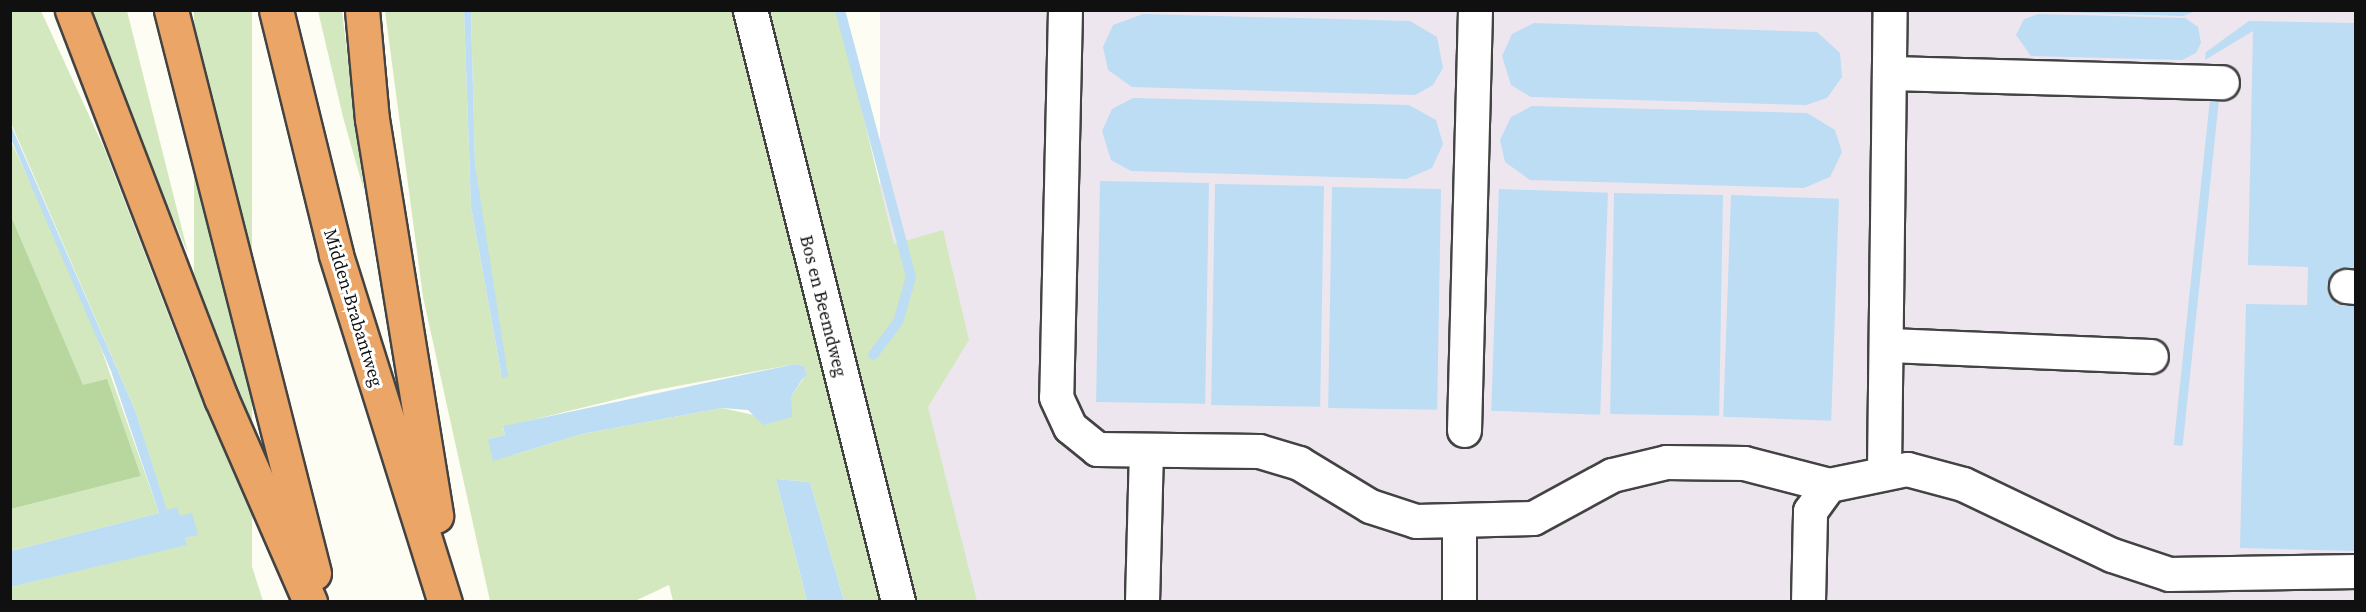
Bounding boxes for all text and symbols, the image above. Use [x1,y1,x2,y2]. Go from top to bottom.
street label: Midden-Brabantweg [319,227,387,389]
street label: Bos en Beemdweg [795,233,851,379]

